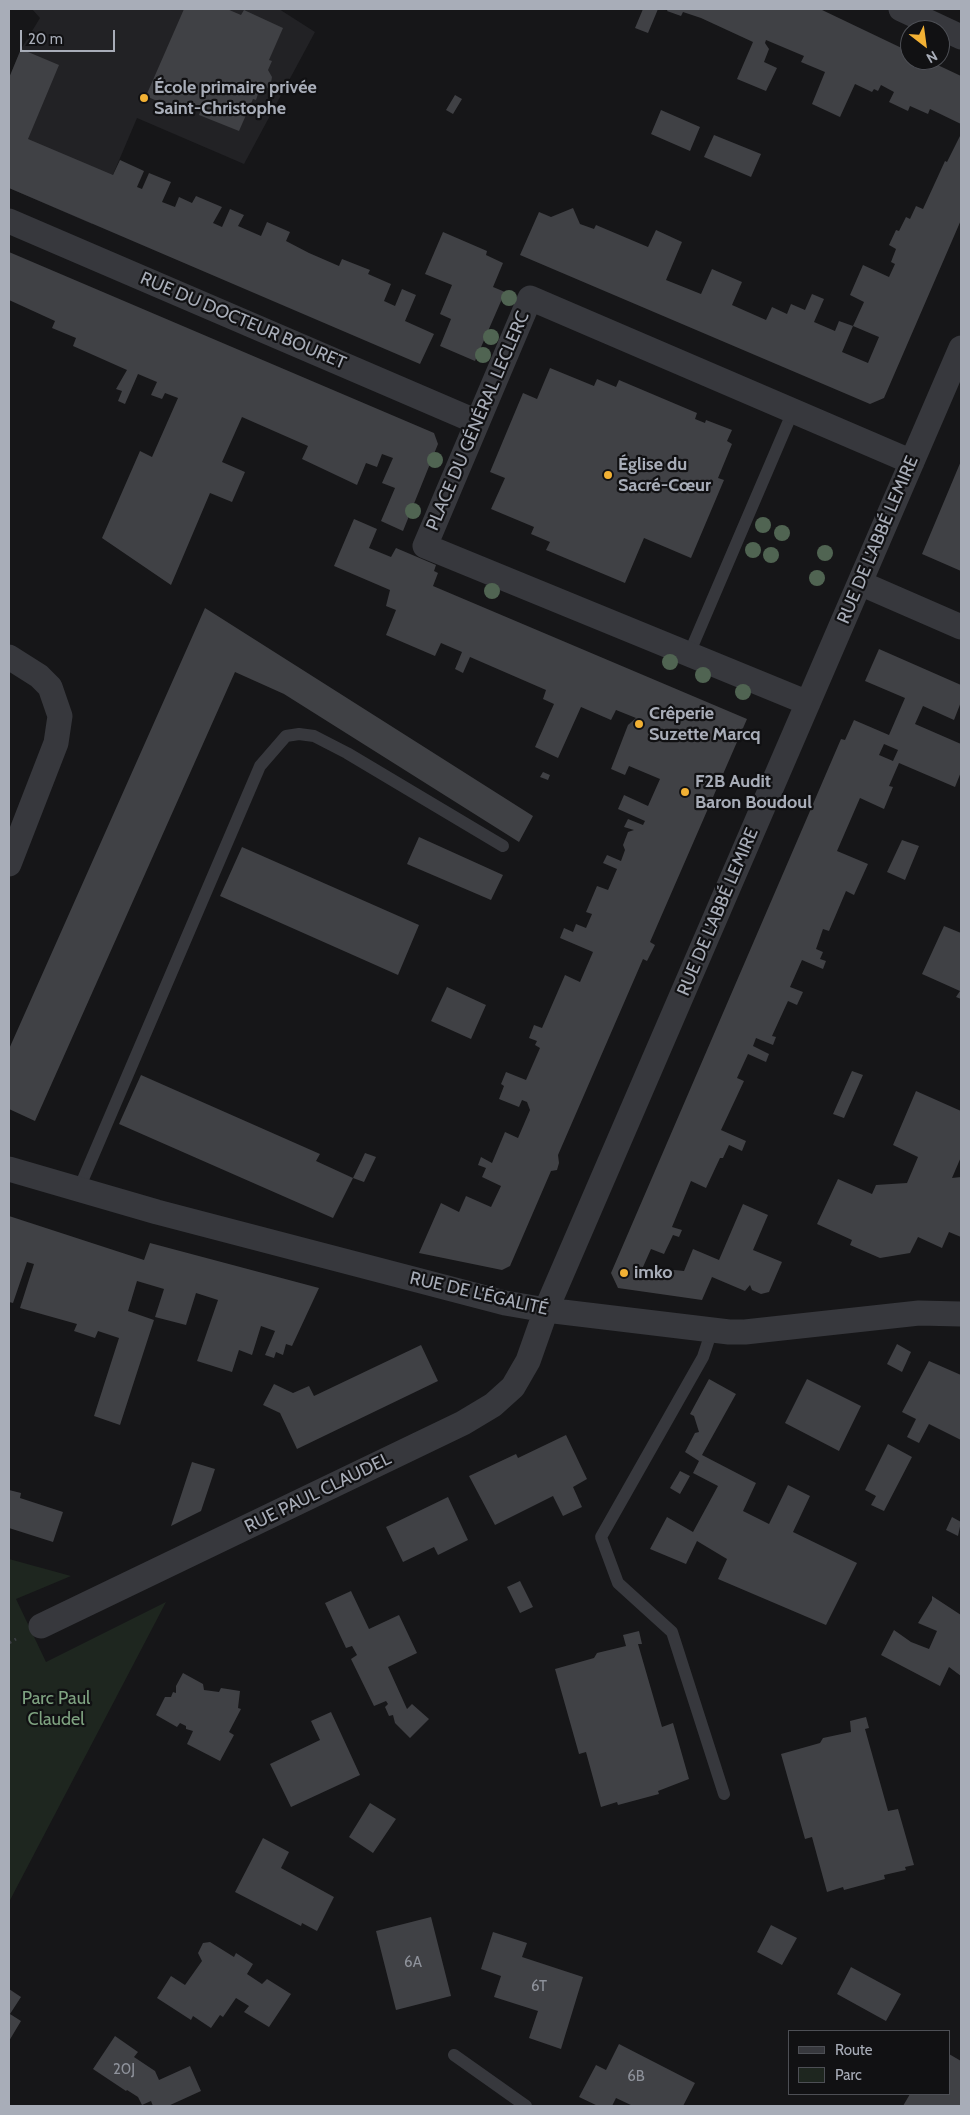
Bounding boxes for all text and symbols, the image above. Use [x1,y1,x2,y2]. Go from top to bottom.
scale bar [22,20,118,52]
north arrow [900,20,950,70]
text: 20 m [28,30,63,48]
text: N [923,47,941,67]
place label: École primaire privée Saint-Christophe [154,77,317,120]
marker: École primaire privée Saint-Christophe [138,92,150,104]
street label: RUE DU DOCTEUR BOURET [137,268,349,374]
street label: PLACE DU GÉNÉRAL LECLERC [422,308,534,534]
street label: RUE DE L'ABBÉ LEMIRE [833,453,923,627]
place label: Église du Sacré-Cœur [618,454,711,496]
marker: Église du Sacré-Cœur [602,469,614,481]
place label: Crêperie Suzette Marcq [649,703,761,746]
marker: Crêperie Suzette Marcq [633,718,645,730]
place label: F2B Audit Baron Boudoul [695,771,812,814]
marker: F2B Audit Baron Boudoul [679,786,691,798]
street label: RUE DE L'ABBÉ LEMIRE [673,825,763,999]
place label: imko [634,1262,673,1284]
marker: imko [618,1267,630,1279]
street label: RUE DE L'ÉGALITÉ [408,1268,550,1320]
street label: RUE PAUL CLAUDEL [241,1448,395,1538]
park label: Parc Paul Claudel [22,1688,90,1730]
house number: 6A [404,1954,422,1972]
house number: 6T [531,1978,547,1996]
legend [788,2030,950,2095]
text: Route [835,2041,873,2059]
house number: 20J [113,2061,135,2079]
text: Parc [835,2066,862,2084]
house number: 6B [627,2068,645,2086]

